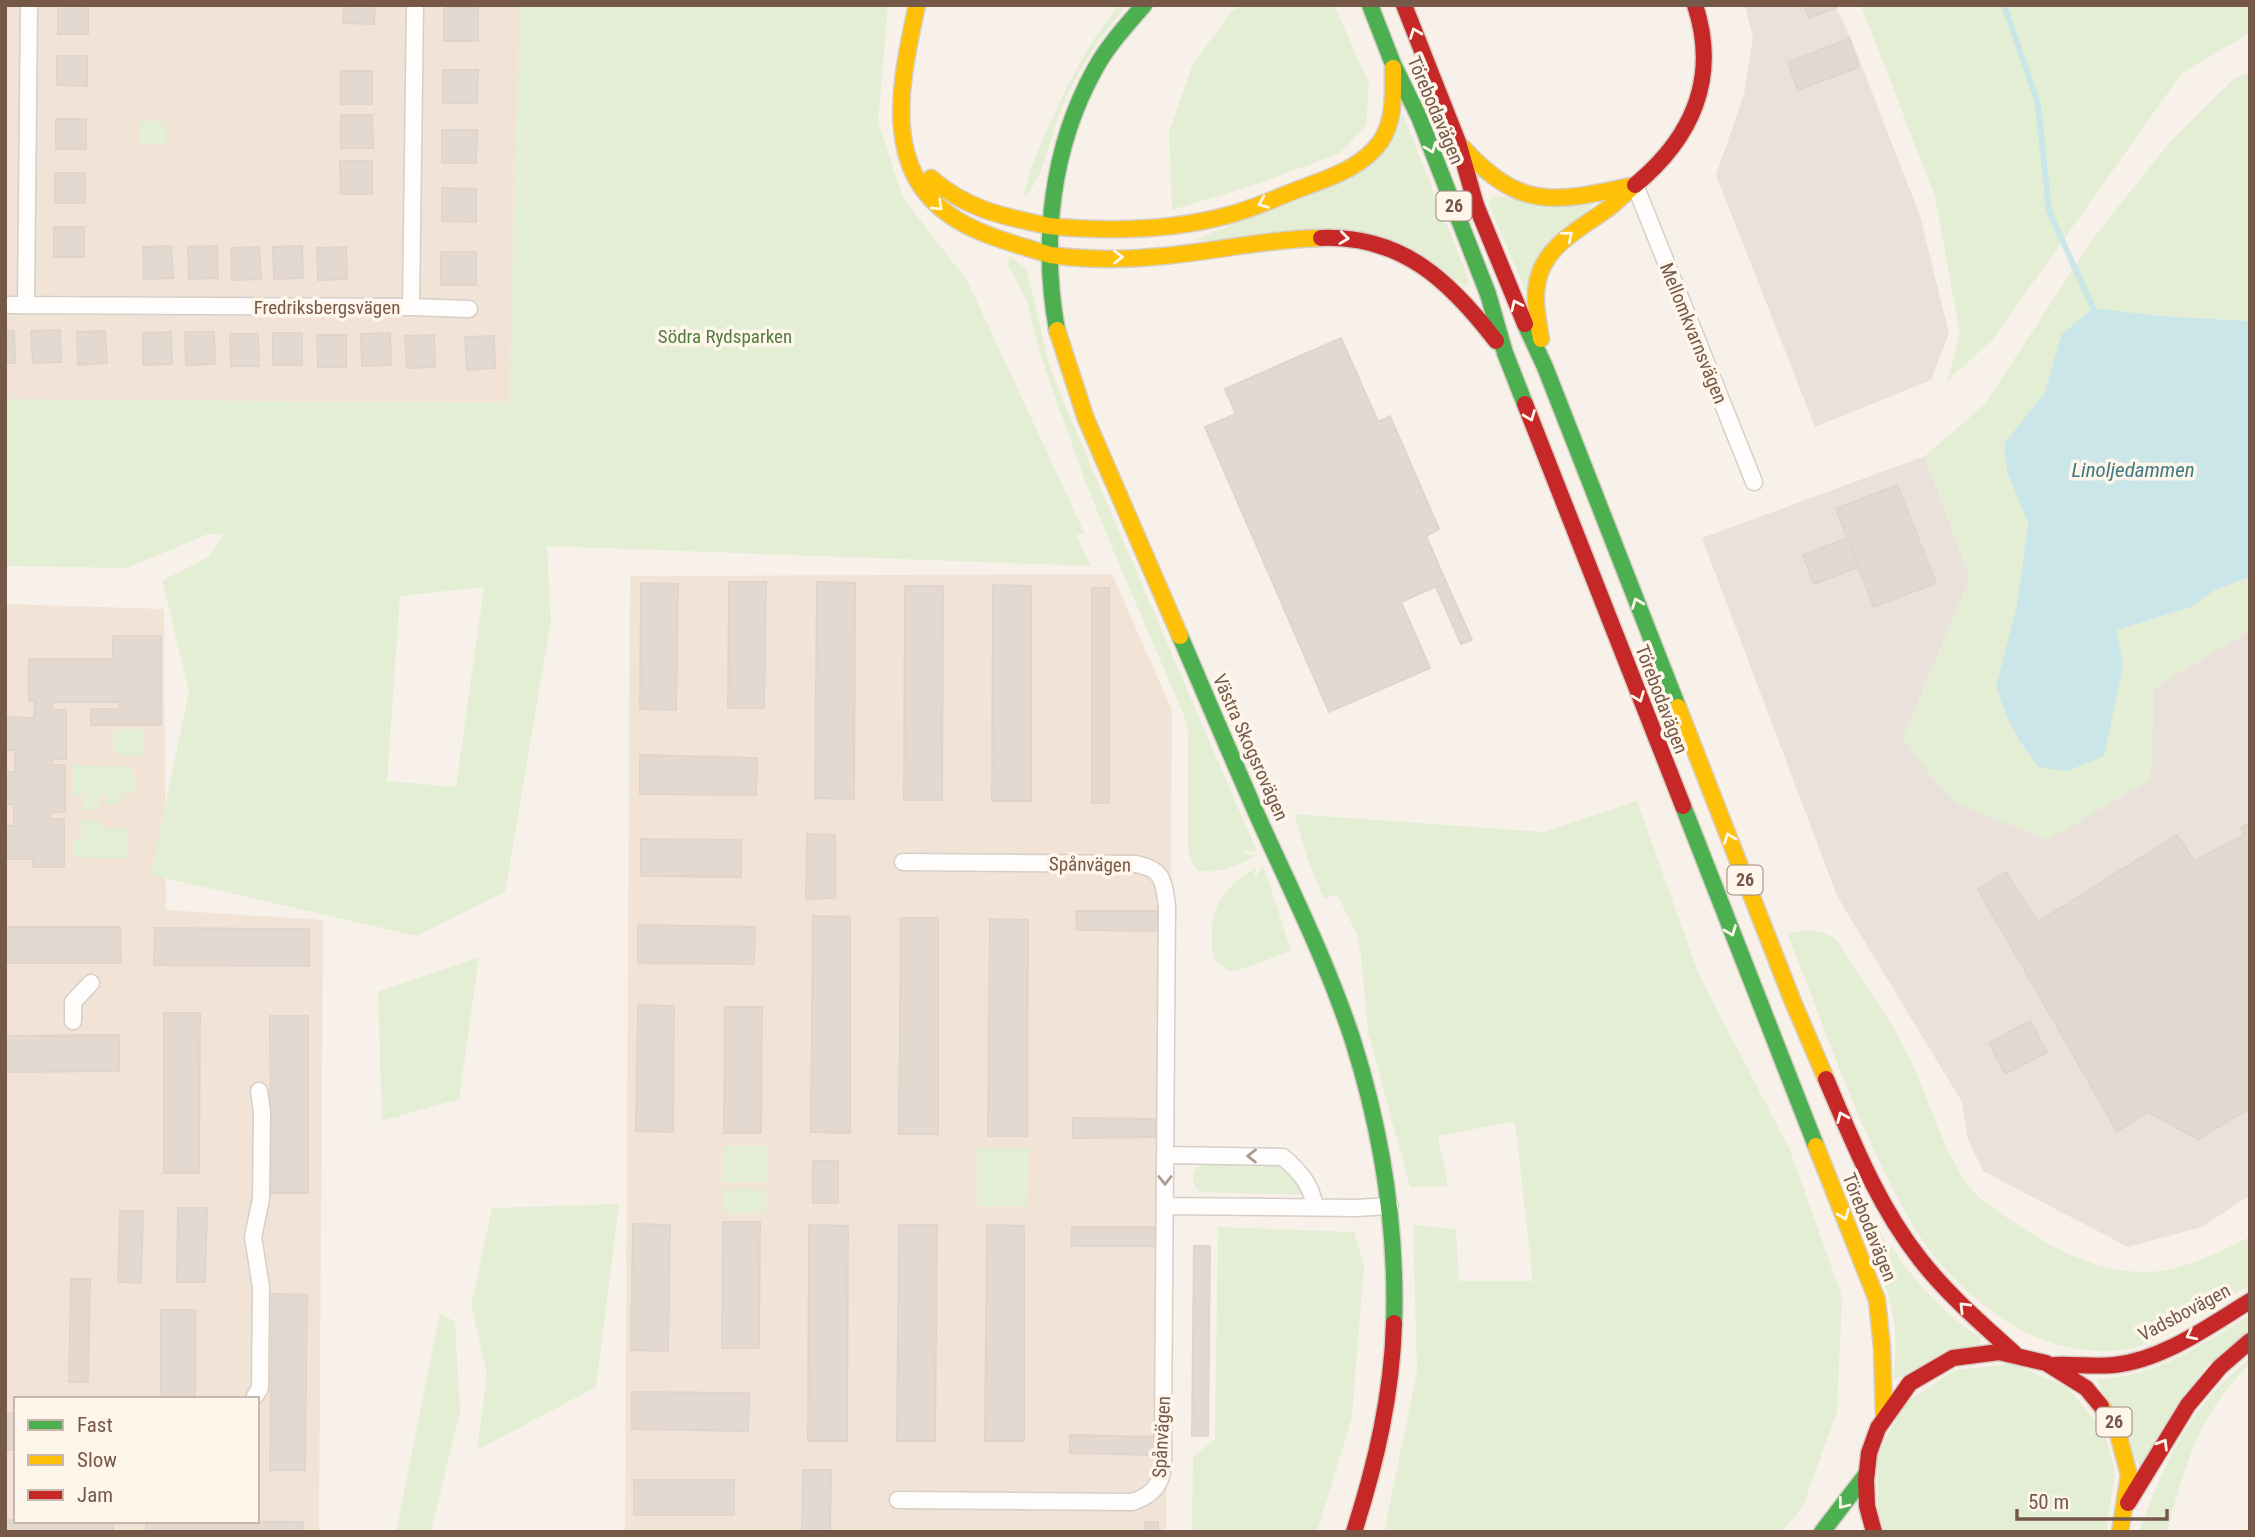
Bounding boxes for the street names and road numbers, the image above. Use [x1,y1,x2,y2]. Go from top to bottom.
street label: Törebodavägen [1403,53,1469,168]
road number: 26 [1436,191,1472,220]
street label: Mellomkvarnsvägen [1655,259,1732,407]
street label: Fredriksbergsvägen [254,296,400,319]
street label: Törebodavägen [1630,641,1693,757]
street label: Västra Skogsrovägen [1208,670,1293,824]
street label: Spånvägen [1049,852,1131,877]
road number: 26 [1728,866,1762,894]
street label: Törebodavägen [1837,1170,1902,1285]
street label: Vadsbovägen [2134,1279,2234,1346]
street label: Spånvägen [1148,1395,1175,1479]
road number: 26 [2096,1408,2132,1436]

